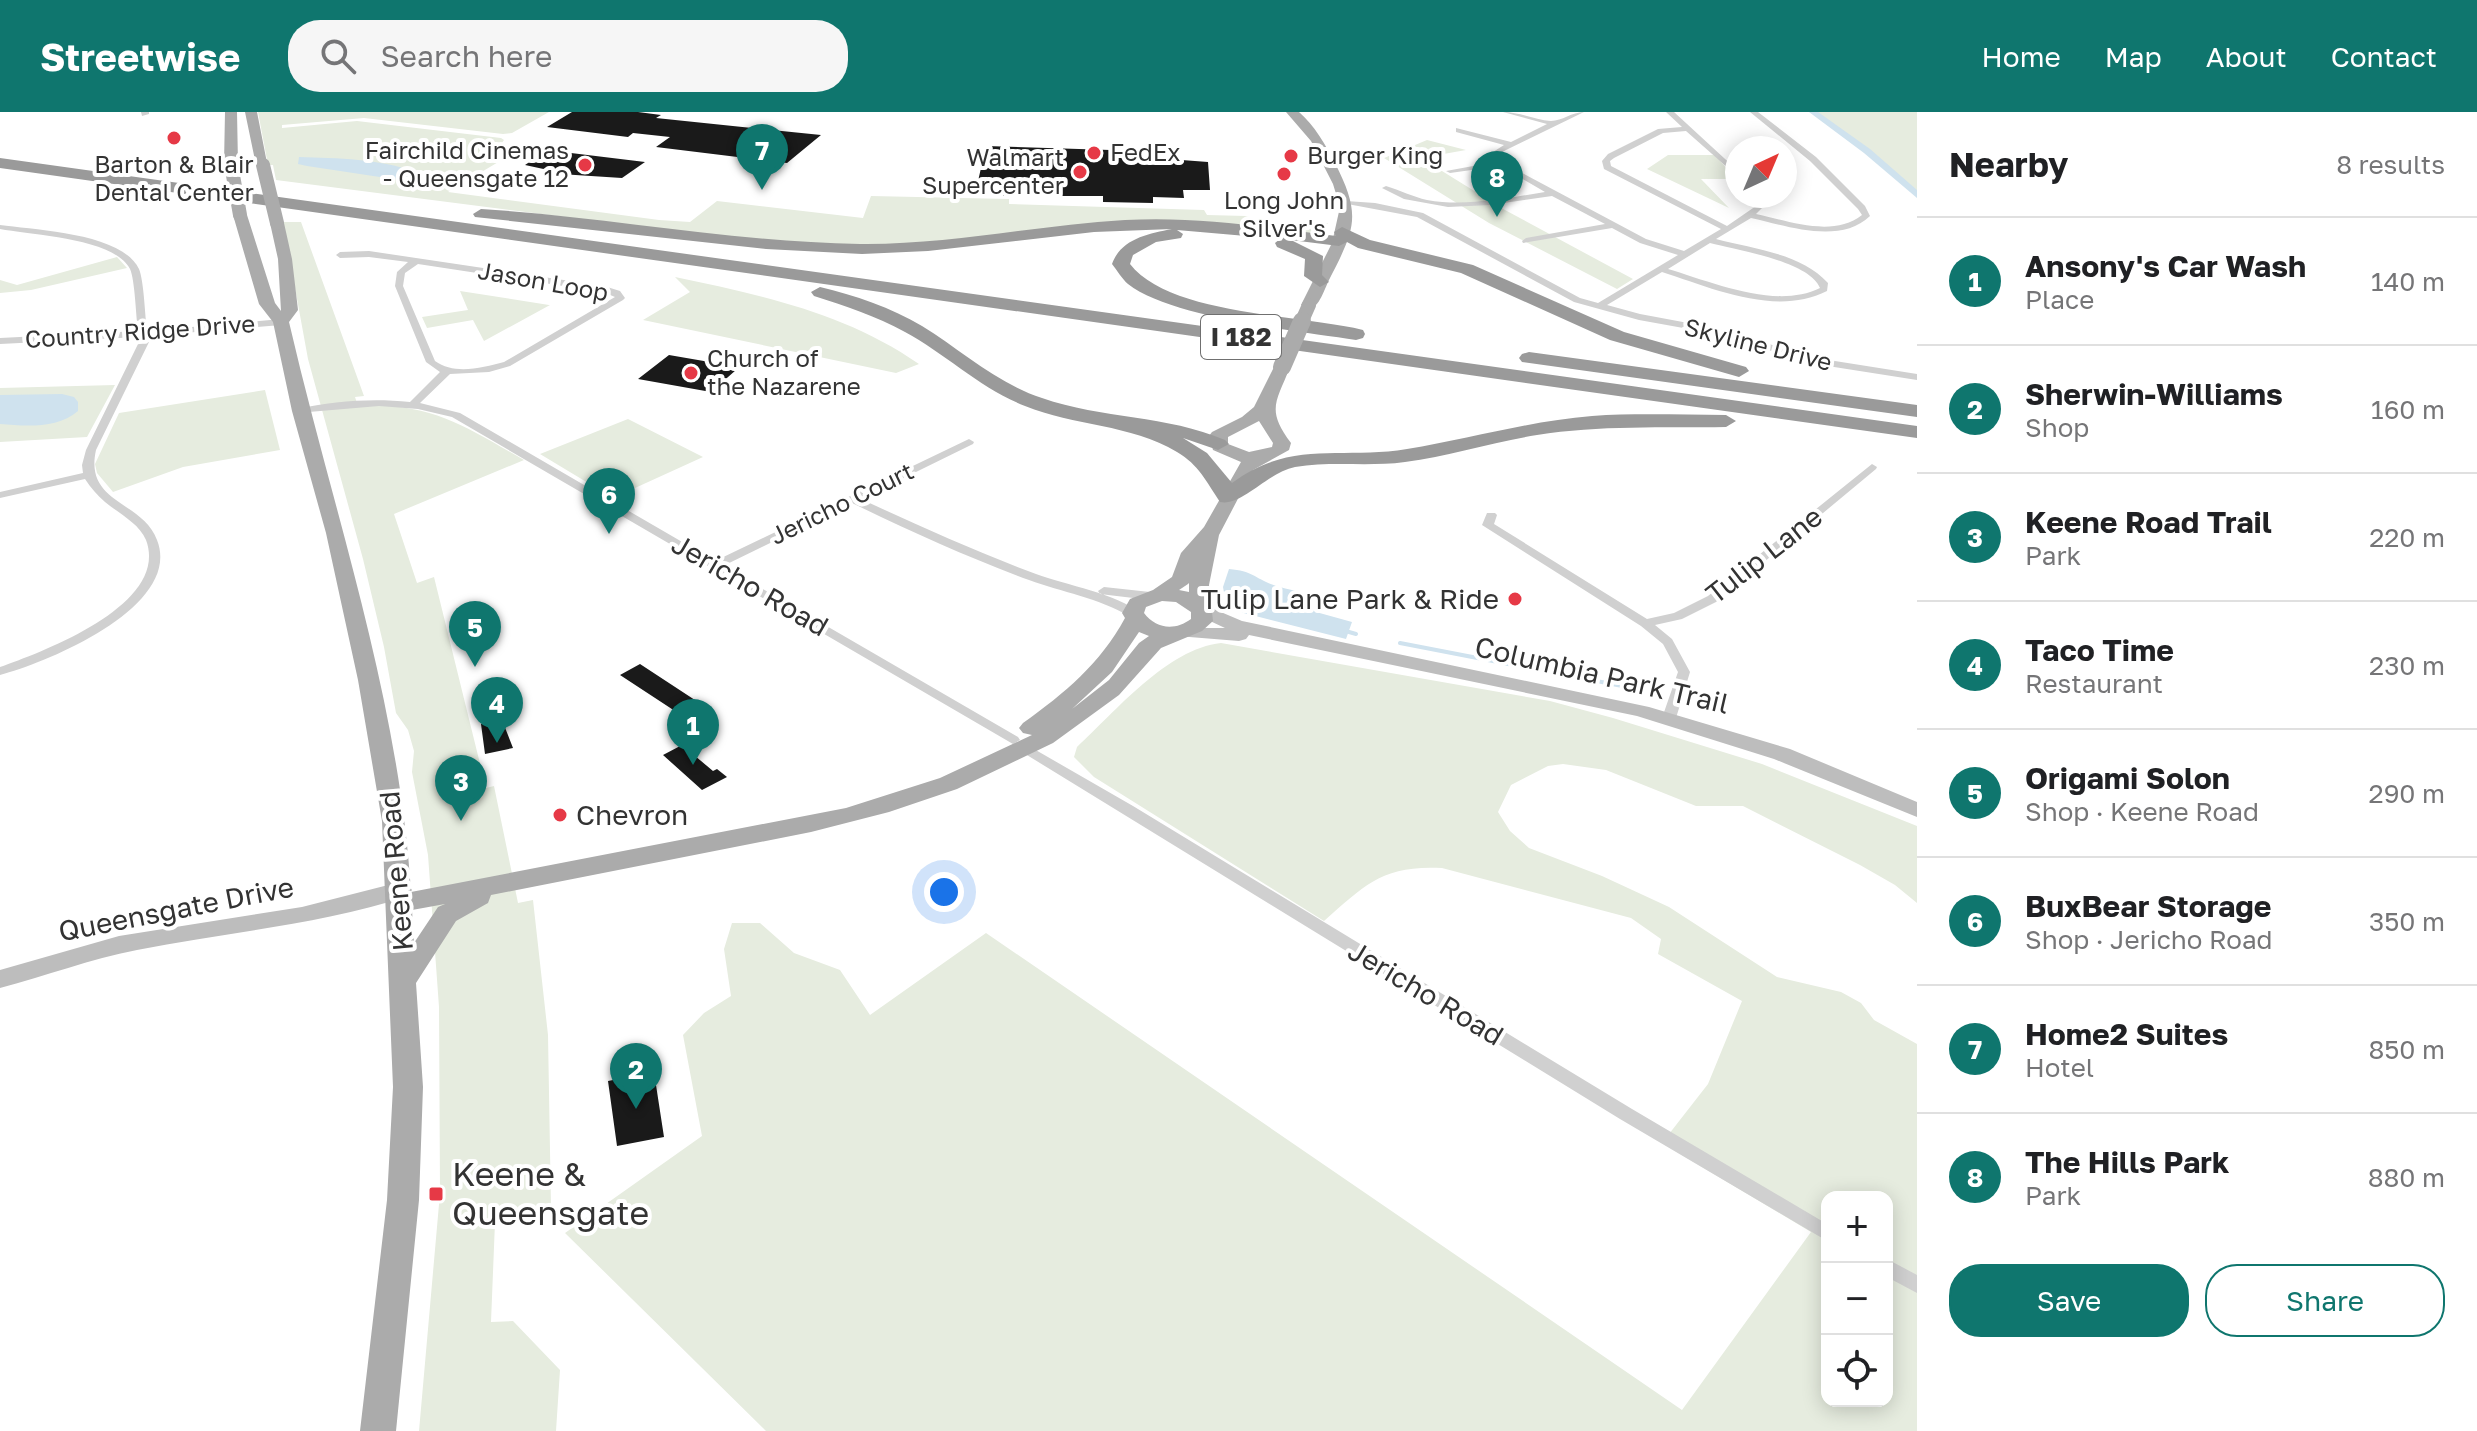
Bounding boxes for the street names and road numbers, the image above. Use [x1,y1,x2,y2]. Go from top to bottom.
street label: Jason Loop [476,255,611,306]
street label: Country Ridge Drive [24,308,256,353]
street label: Skyline Drive [1682,311,1835,376]
road number: I 182 [1201,315,1281,359]
street label: Jericho Court [765,455,918,550]
street label: Tulip Lane [1699,499,1828,610]
street label: Jericho Road [666,527,834,643]
street label: Columbia Park Trail [1472,629,1732,720]
street label: Keene Road [372,790,419,952]
street label: Queensgate Drive [56,870,296,947]
street label: Jericho Road [1343,933,1510,1052]

